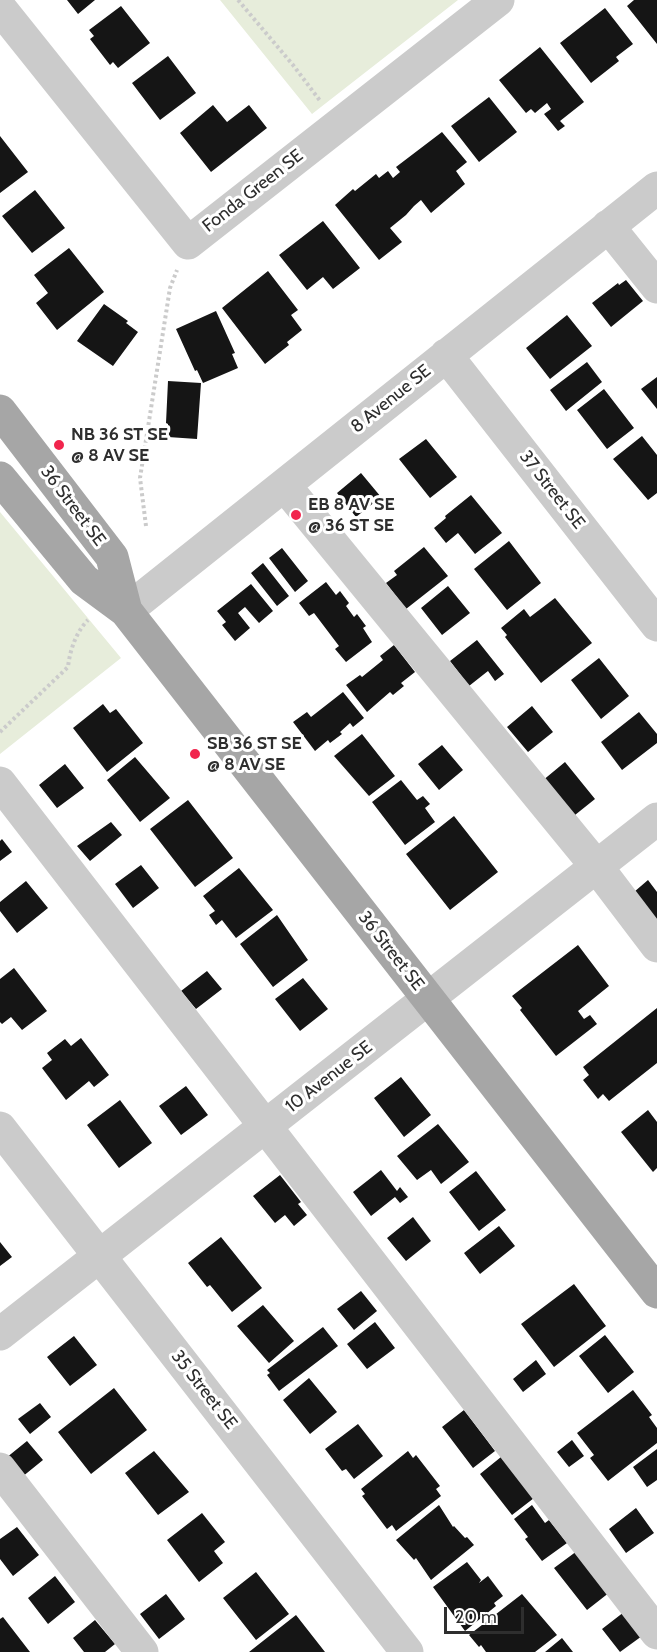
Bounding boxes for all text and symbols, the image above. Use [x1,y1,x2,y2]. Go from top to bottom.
street label: Fonda Green SE [198,145,308,237]
street label: 8 Avenue SE [347,360,435,438]
place label: NB 36 ST SE @ 8 AV SE [71,424,168,466]
marker: NB 36 ST SE @ 8 AV SE [52,438,66,452]
street label: 37 Street SE [515,446,589,534]
street label: 36 Street SE [36,462,110,550]
place label: EB 8 AV SE @ 36 ST SE [308,494,395,536]
marker: EB 8 AV SE @ 36 ST SE [289,508,303,522]
place label: SB 36 ST SE @ 8 AV SE [207,733,302,776]
marker: SB 36 ST SE @ 8 AV SE [188,747,202,761]
street label: 36 Street SE [353,907,429,995]
street label: 10 Avenue SE [281,1036,377,1118]
street label: 35 Street SE [166,1346,242,1434]
scale bar [447,1595,526,1633]
text: 20 m [455,1606,497,1628]

